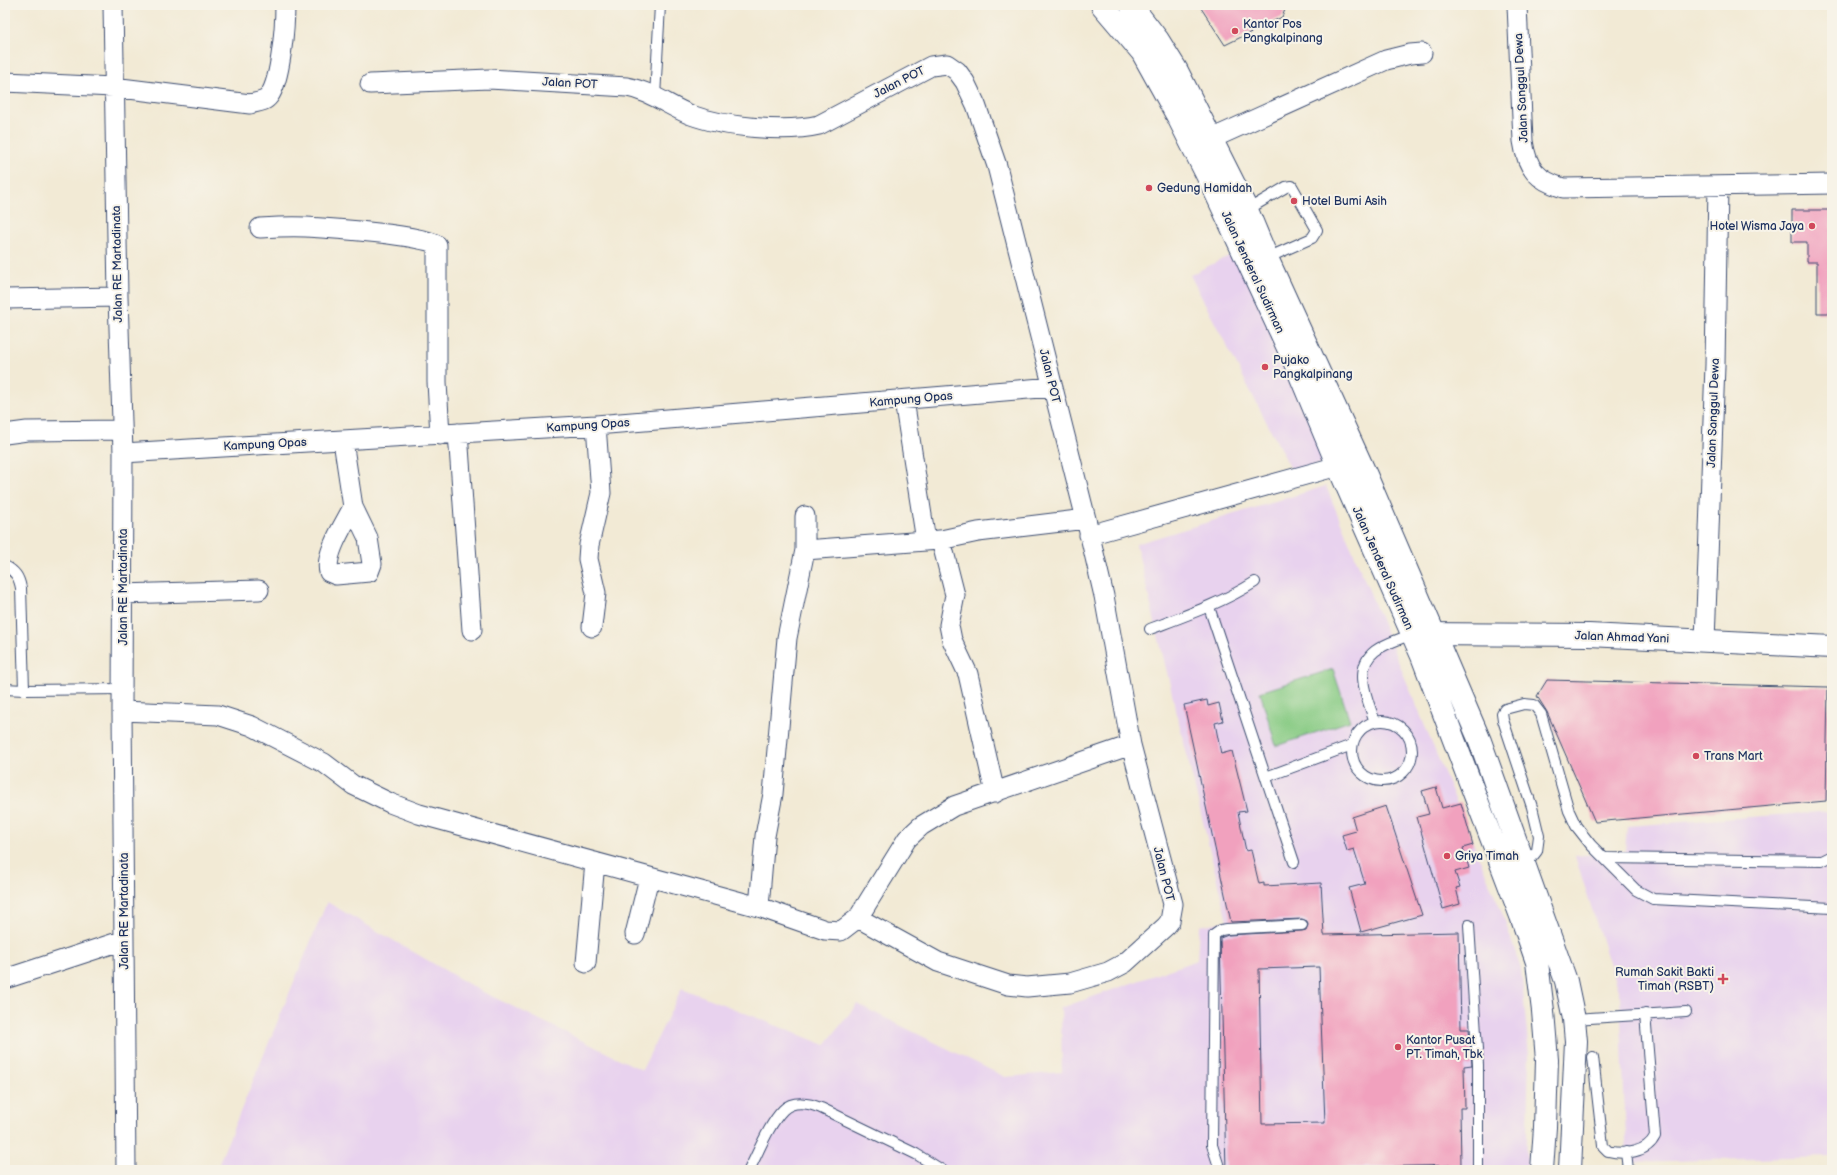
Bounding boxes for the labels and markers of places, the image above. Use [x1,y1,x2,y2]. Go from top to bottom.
place label: Kantor Pos Pangkalpinang [1243,17,1323,46]
marker: Kantor Pos Pangkalpinang [1230,26,1240,36]
place label: Gedung Hamidah [1157,181,1253,196]
marker: Gedung Hamidah [1144,183,1154,193]
place label: Hotel Bumi Asih [1302,194,1387,209]
marker: Hotel Bumi Asih [1289,196,1299,206]
place label: Hotel Wisma Jaya [1710,219,1804,234]
marker: Hotel Wisma Jaya [1807,221,1817,231]
place label: Pujako Pangkalpinang [1273,353,1353,382]
marker: Pujako Pangkalpinang [1260,362,1270,372]
place label: Trans Mart [1704,749,1763,764]
marker: Trans Mart [1691,751,1701,761]
place label: Griya Timah [1455,849,1519,864]
marker: Griya Timah [1442,851,1452,861]
place label: Rumah Sakit Bakti Timah (RSBT) [1615,965,1714,994]
marker: Rumah Sakit Bakti Timah (RSBT) [1717,973,1729,985]
place label: Kantor Pusat PT. Timah, Tbk [1406,1033,1483,1062]
marker: Kantor Pusat PT. Timah, Tbk [1393,1042,1403,1052]

